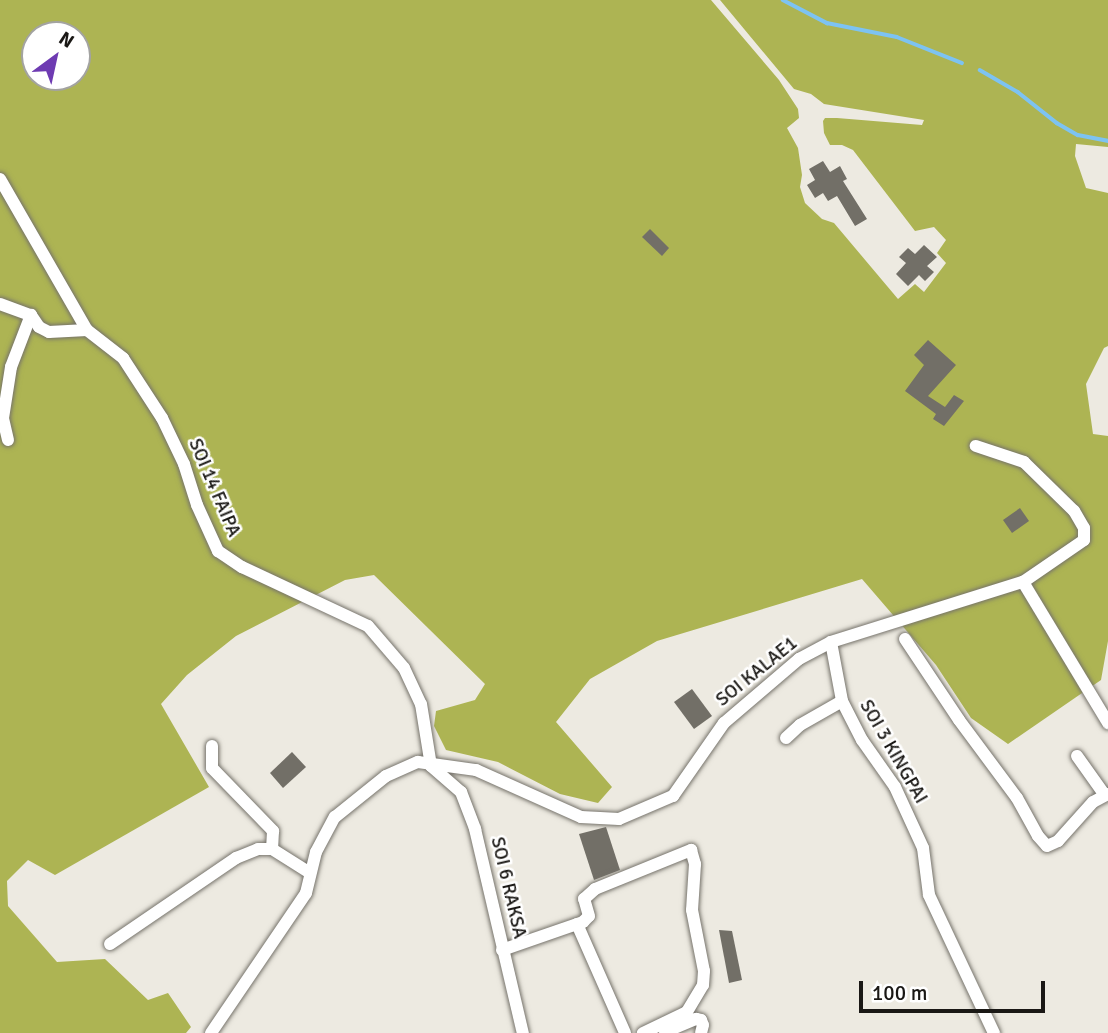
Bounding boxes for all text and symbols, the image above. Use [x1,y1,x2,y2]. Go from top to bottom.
north arrow [21,21,91,91]
text: N [54,26,78,54]
street label: SOI 14 FAIPA [183,435,245,541]
street label: SOI KALAE1 [712,632,802,712]
street label: SOI 3 KINGPAI [854,696,932,808]
street label: SOI 6 RAKSA [485,835,531,941]
scale bar [863,967,1048,1011]
text: 100 m [872,980,927,1006]

